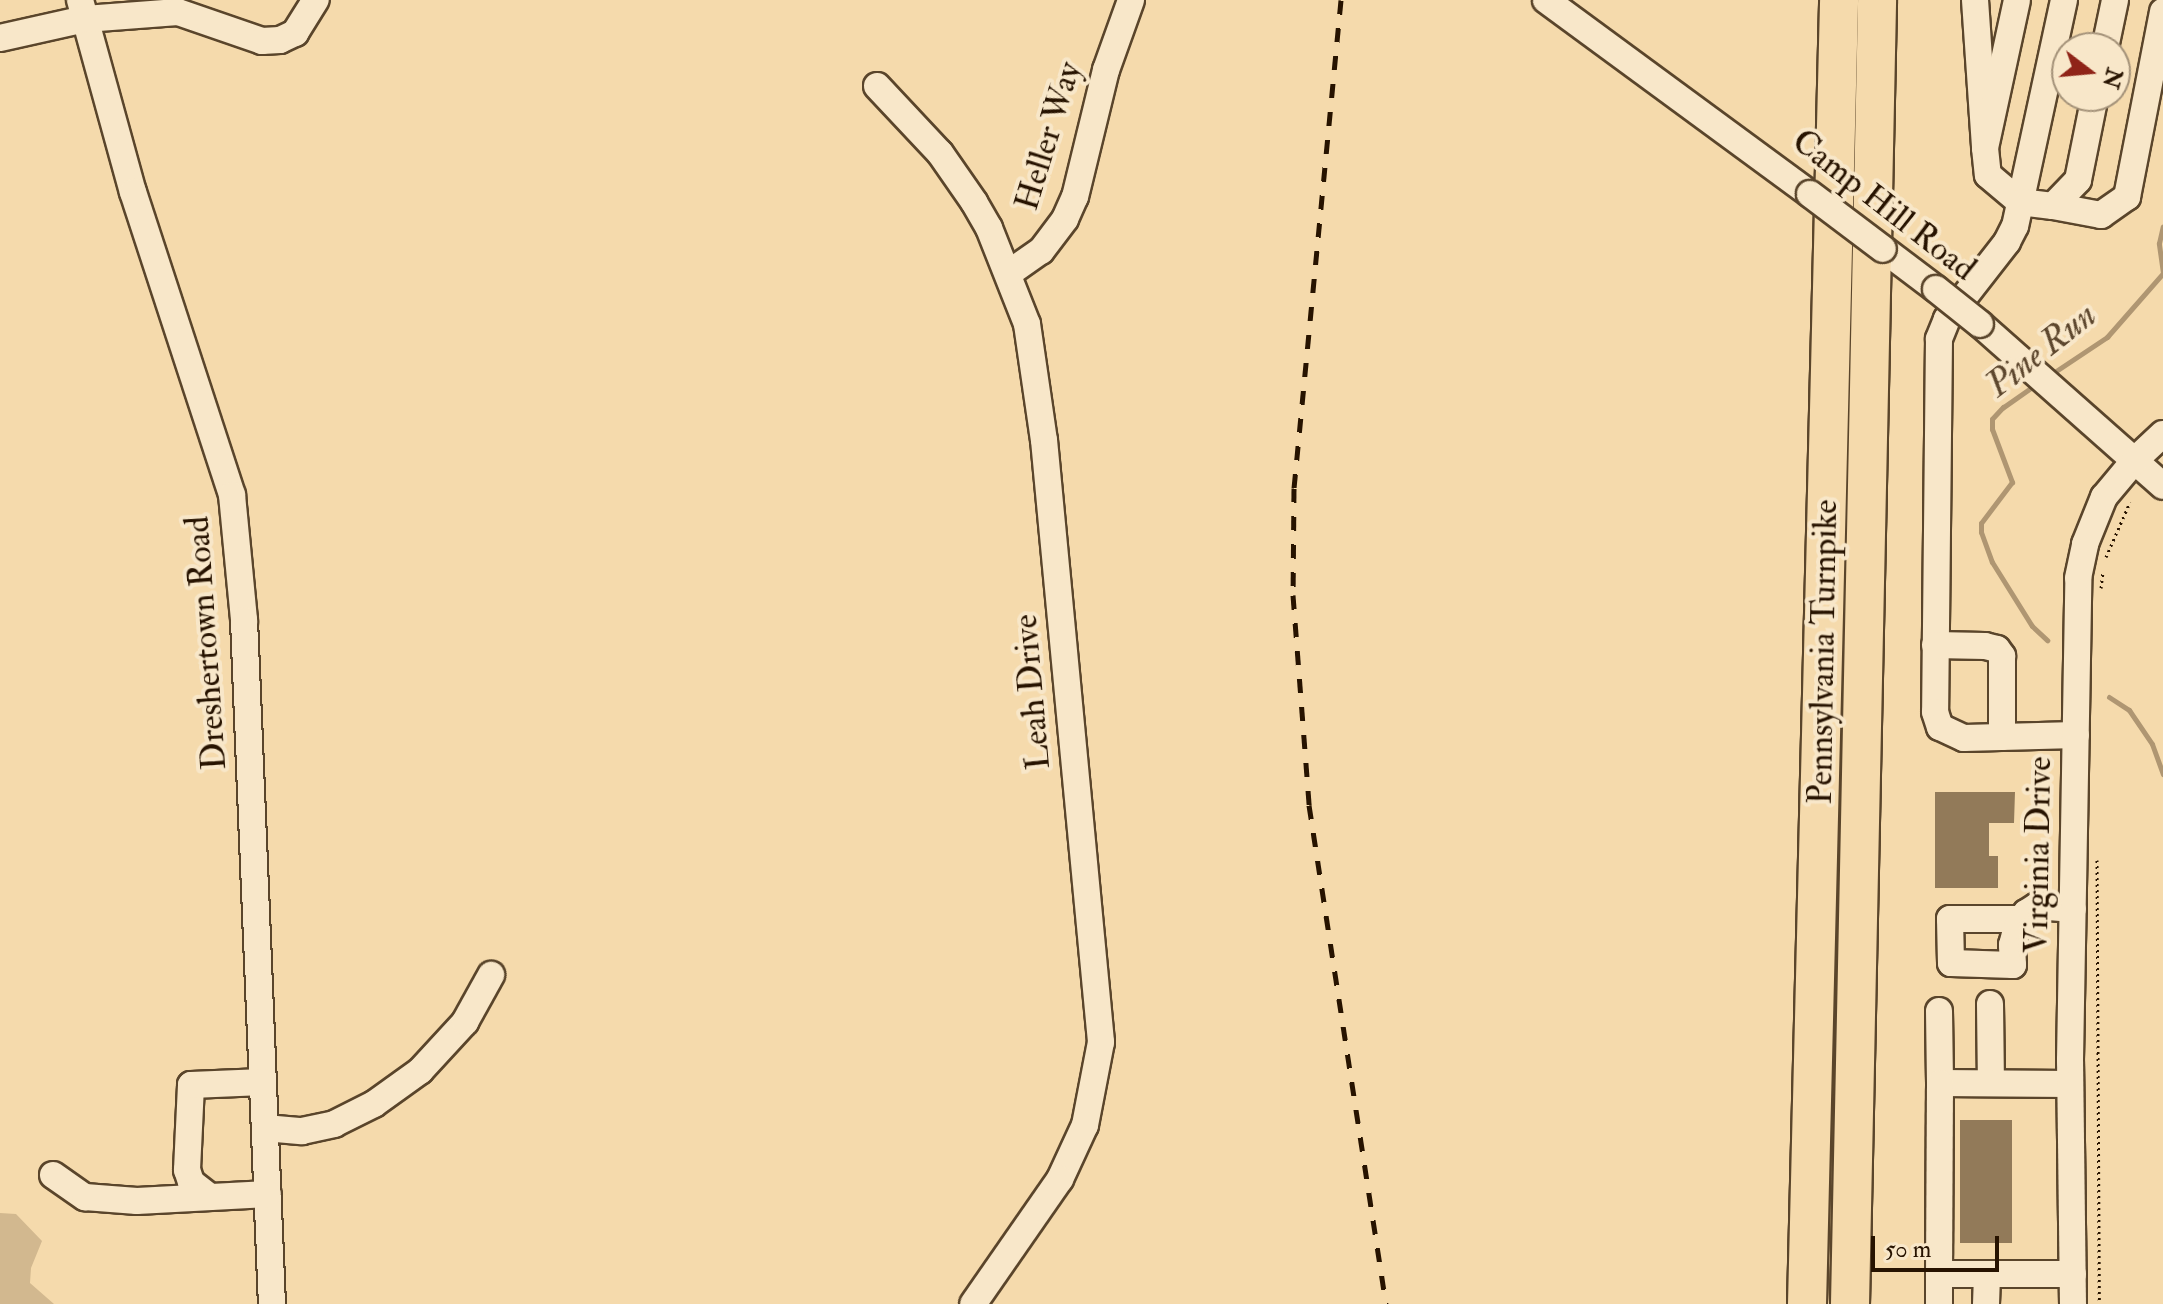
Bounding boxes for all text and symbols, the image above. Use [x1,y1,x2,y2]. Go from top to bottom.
north arrow [2051,32,2131,112]
street label: Heller Way [1006,57,1090,215]
text: N [2096,65,2128,91]
street label: Camp Hill Road [1784,121,1984,289]
water label: Pine Run [1977,293,2105,407]
street label: Pennsylvania Turnpike [1800,499,1846,805]
street label: Dreshertown Road [177,515,235,771]
street label: Leah Drive [1005,613,1059,771]
street label: Virginia Drive [2016,756,2060,954]
scale bar [1875,1220,2003,1270]
text: 50 m [1885,1234,1931,1265]

